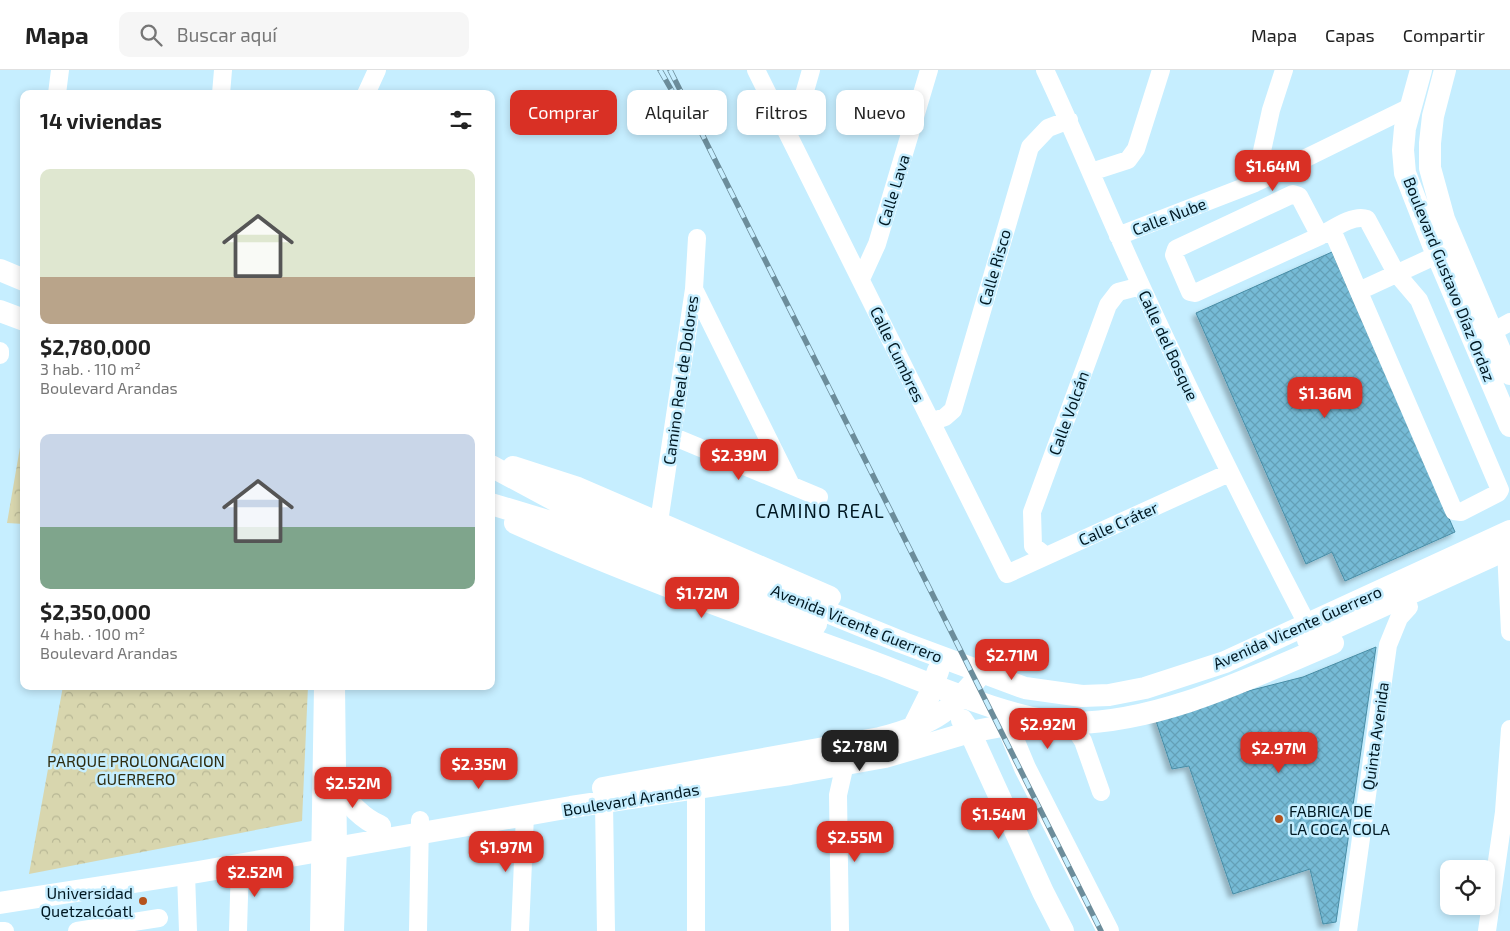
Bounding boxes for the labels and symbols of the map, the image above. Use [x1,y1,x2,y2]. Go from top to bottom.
pin: $1.64M [1232,150,1314,192]
street label: Calle Lava [873,152,913,228]
street label: Boulevard Gustavo Díaz Ordaz [1400,174,1500,384]
street label: Calle Nube [1129,193,1209,239]
street label: Calle Risco [974,227,1014,307]
street label: Calle del Bosque [1135,287,1203,403]
street label: Camino Real de Dolores [659,294,701,466]
street label: Calle Cumbres [867,303,929,405]
street label: Calle Volcán [1044,368,1092,458]
pin: $1.36M [1284,376,1366,419]
pin: $2.39M [698,438,780,481]
street label: Calle Cráter [1075,497,1161,549]
district label: CAMINO REAL [755,499,885,522]
pin: $1.72M [661,576,743,619]
street label: Avenida Vicente Guerrero [769,580,945,666]
street label: Avenida Vicente Guerrero [1210,581,1384,673]
pin: $2.71M [971,638,1053,681]
street label: Quinta Avenida [1358,681,1393,791]
pin: $2.92M [1007,708,1089,750]
pin: $2.78M [819,730,901,772]
pin: $2.97M [1238,732,1320,774]
pin: $2.35M [438,748,520,790]
park label: PARQUE PROLONGACION GUERRERO [47,751,225,788]
pin: $2.52M [312,766,394,809]
street label: Boulevard Arandas [561,779,701,819]
pin: $1.54M [958,798,1040,840]
place label: FABRICA DE LA COCA COLA [1289,801,1390,838]
marker: FABRICA DE LA COCA COLA [1273,813,1285,825]
pin: $2.55M [814,820,896,863]
pin: $1.97M [465,830,547,873]
pin: $2.52M [214,856,296,898]
place label: Universidad Quetzalcóatl [40,883,133,921]
marker: Universidad Quetzalcóatl [137,895,149,907]

